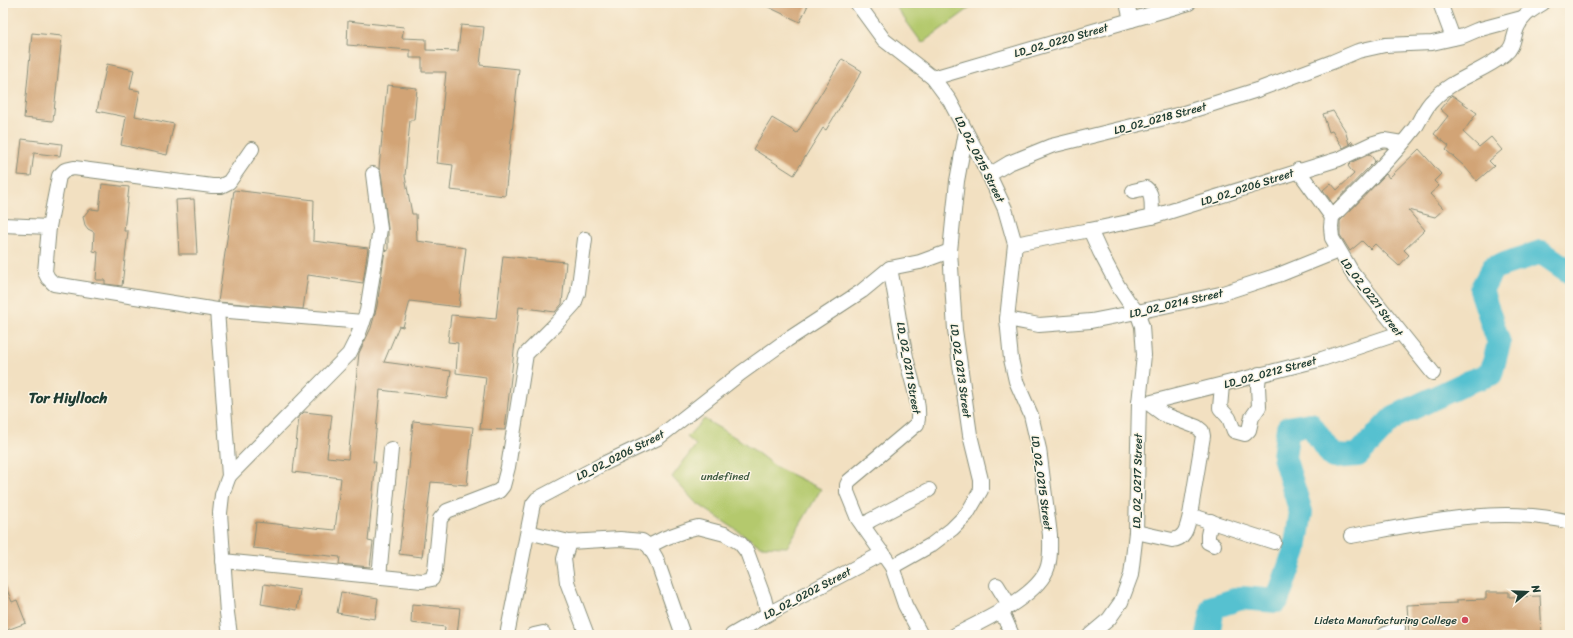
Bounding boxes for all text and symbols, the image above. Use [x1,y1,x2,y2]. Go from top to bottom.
street label: LD_02_0220 Street [1012,18,1111,63]
street label: LD_02_0218 Street [1112,97,1209,140]
street label: LD_02_0215 Street [949,112,1010,207]
street label: LD_02_0206 Street [1198,163,1297,212]
street label: LD_02_0221 Street [1335,254,1408,341]
street label: LD_02_0214 Street [1127,283,1225,324]
street label: LD_02_0211 Street [891,320,926,416]
street label: LD_02_0213 Street [944,323,977,420]
street label: LD_02_0212 Street [1222,351,1319,394]
district label: Tor Hiylloch [29,385,107,411]
street label: LD_02_0206 Street [573,425,668,486]
street label: LD_02_0217 Street [1127,433,1148,529]
street label: LD_02_0215 Street [1025,434,1058,532]
park label: undefined [701,467,750,486]
street label: LD_02_0202 Street [760,562,855,625]
north arrow [1507,572,1547,612]
text: N [1525,581,1546,596]
place label: Lideta Manufacturing College [1314,611,1457,630]
marker: Lideta Manufacturing College [1460,615,1470,625]

